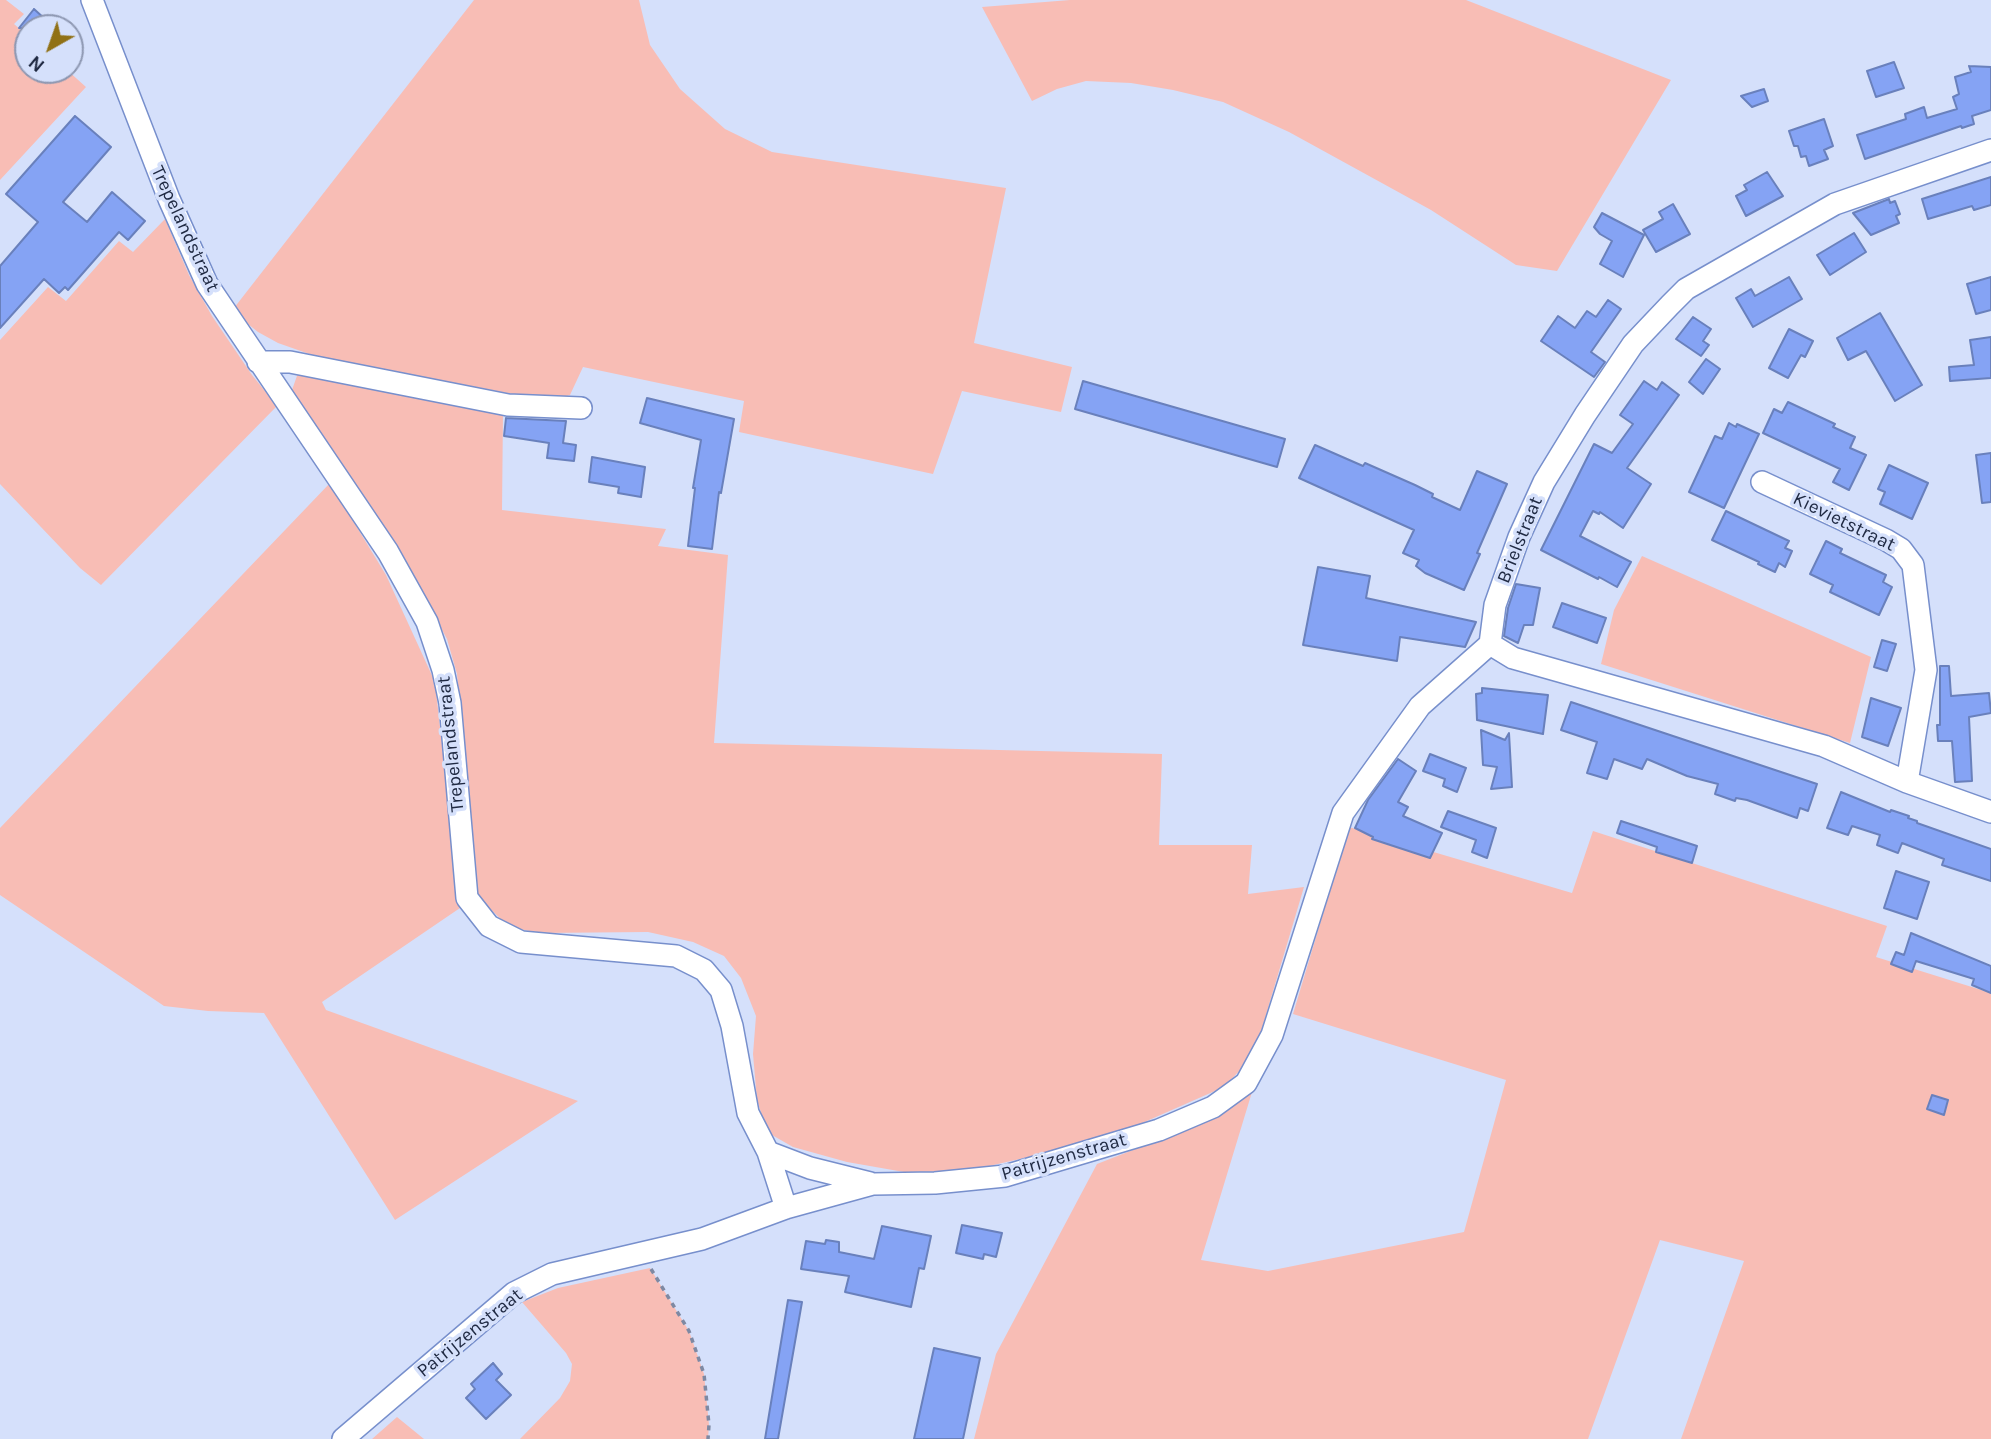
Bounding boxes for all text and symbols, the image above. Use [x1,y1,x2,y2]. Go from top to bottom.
north arrow [14,14,84,84]
text: N [24,51,49,76]
street label: Trepelandstraat [146,162,224,296]
street label: Kievietstraat [1789,487,1899,557]
street label: Brielstraat [1492,493,1548,587]
street label: Trepelandstraat [433,675,469,813]
street label: Patrijzenstraat [999,1128,1129,1186]
street label: Patrijzenstraat [413,1284,527,1382]

